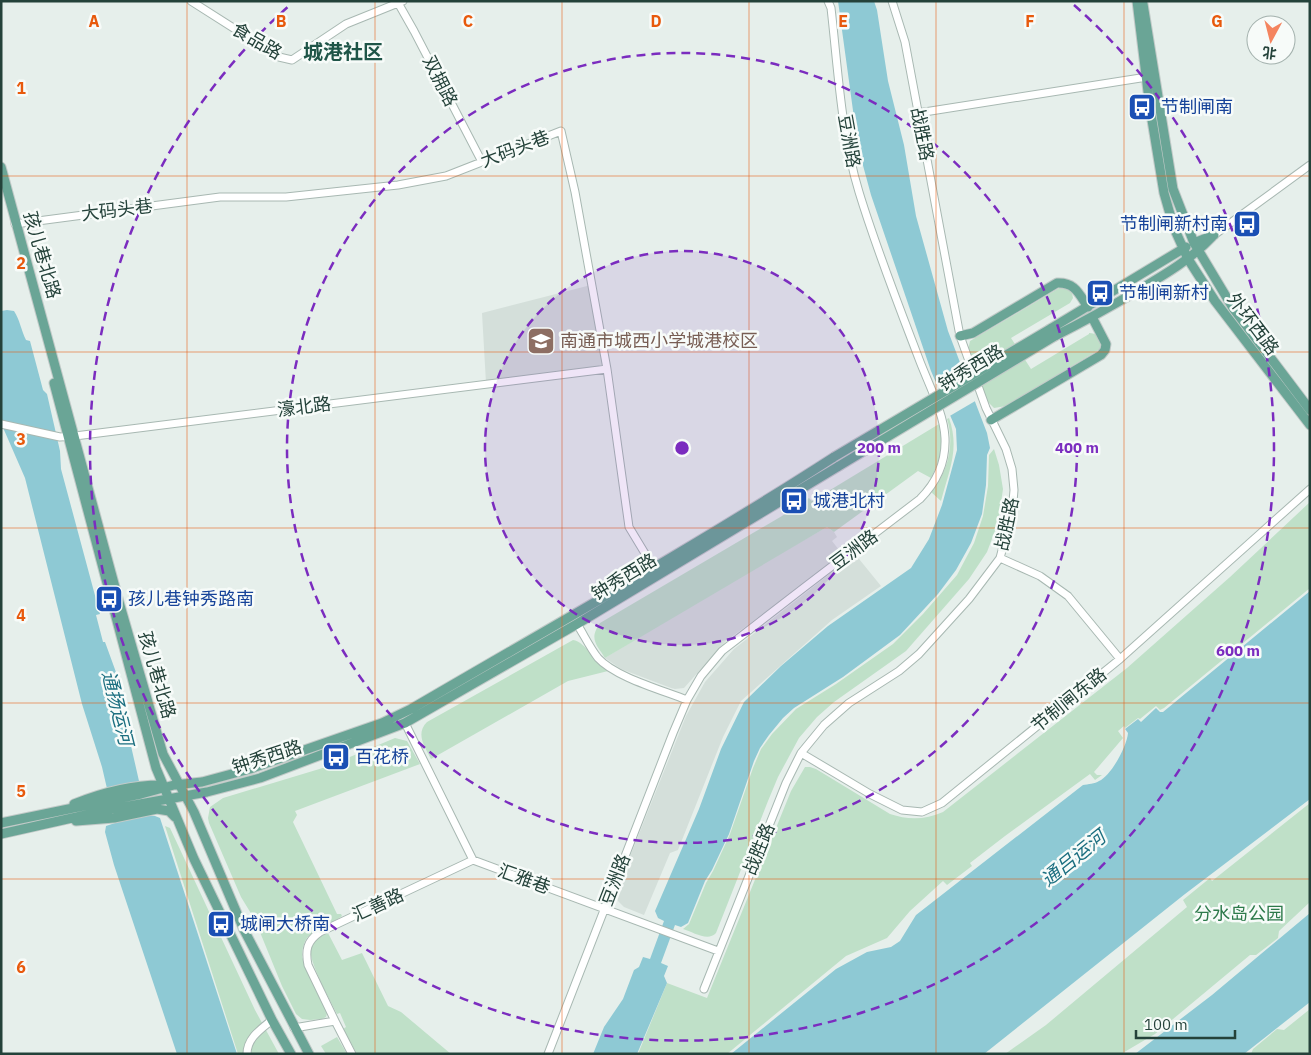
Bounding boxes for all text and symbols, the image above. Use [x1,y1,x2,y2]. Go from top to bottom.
text: A [89,11,100,31]
text: B [276,11,287,31]
text: C [463,11,473,31]
text: D [650,11,662,31]
text: E [838,11,848,31]
text: F [1025,11,1035,31]
text: G [1211,11,1223,31]
north arrow [1246,15,1296,65]
street label: 食品路 [228,17,286,64]
district label: 城港社区 [303,38,383,65]
text: 北 [1261,43,1277,63]
street label: 双拥路 [418,51,463,110]
text: 1 [16,78,26,98]
bus stop icon: 节制闸南 [1127,92,1157,122]
place label: 节制闸南 [1161,95,1233,118]
street label: 战胜路 [906,105,939,163]
street label: 豆洲路 [833,112,866,169]
street label: 大码头巷 [477,125,553,172]
street label: 大码头巷 [80,194,154,225]
street label: 孩儿巷北路 [19,208,66,301]
bus stop icon: 节制闸新村南 [1232,209,1262,239]
place label: 节制闸新村南 [1120,212,1228,235]
text: 2 [16,253,26,273]
bus stop icon: 节制闸新村 [1085,278,1115,308]
place label: 节制闸新村 [1119,281,1209,304]
street label: 外环西路 [1223,288,1284,359]
school or university icon: 南通市城西小学城港校区 [526,326,556,356]
place label: 南通市城西小学城港校区 [560,329,758,352]
street label: 钟秀西路 [934,339,1008,396]
street label: 濠北路 [276,392,332,421]
text: 3 [16,429,26,449]
text: 200 m [857,438,901,457]
text: 400 m [1055,438,1099,457]
centre of rings [673,439,691,457]
bus stop icon: 城港北村 [779,486,809,516]
place label: 城港北村 [813,489,885,512]
street label: 战胜路 [990,495,1023,553]
street label: 豆洲路 [825,524,882,575]
street label: 钟秀西路 [587,548,661,605]
bus stop icon: 孩儿巷钟秀路南 [94,584,124,614]
place label: 孩儿巷钟秀路南 [128,587,254,610]
text: 4 [16,605,26,625]
street label: 孩儿巷北路 [134,628,181,721]
text: 600 m [1216,641,1260,660]
street label: 节制闸东路 [1026,662,1111,737]
water label: 通扬运河 [97,668,140,752]
street label: 钟秀西路 [229,734,305,779]
bus stop icon: 百花桥 [321,742,351,772]
place label: 百花桥 [355,745,409,768]
text: 5 [16,781,26,801]
street label: 战胜路 [738,819,779,878]
water label: 通吕运河 [1036,822,1113,891]
street label: 豆洲路 [594,850,635,909]
street label: 汇雅巷 [495,858,553,899]
street label: 汇善路 [348,883,407,926]
park label: 分水岛公园 [1194,902,1284,925]
bus stop icon: 城闸大桥南 [206,909,236,939]
place label: 城闸大桥南 [240,912,330,935]
text: 6 [16,957,26,977]
scale bar [1136,1008,1235,1040]
text: 100 m [1144,1015,1188,1034]

